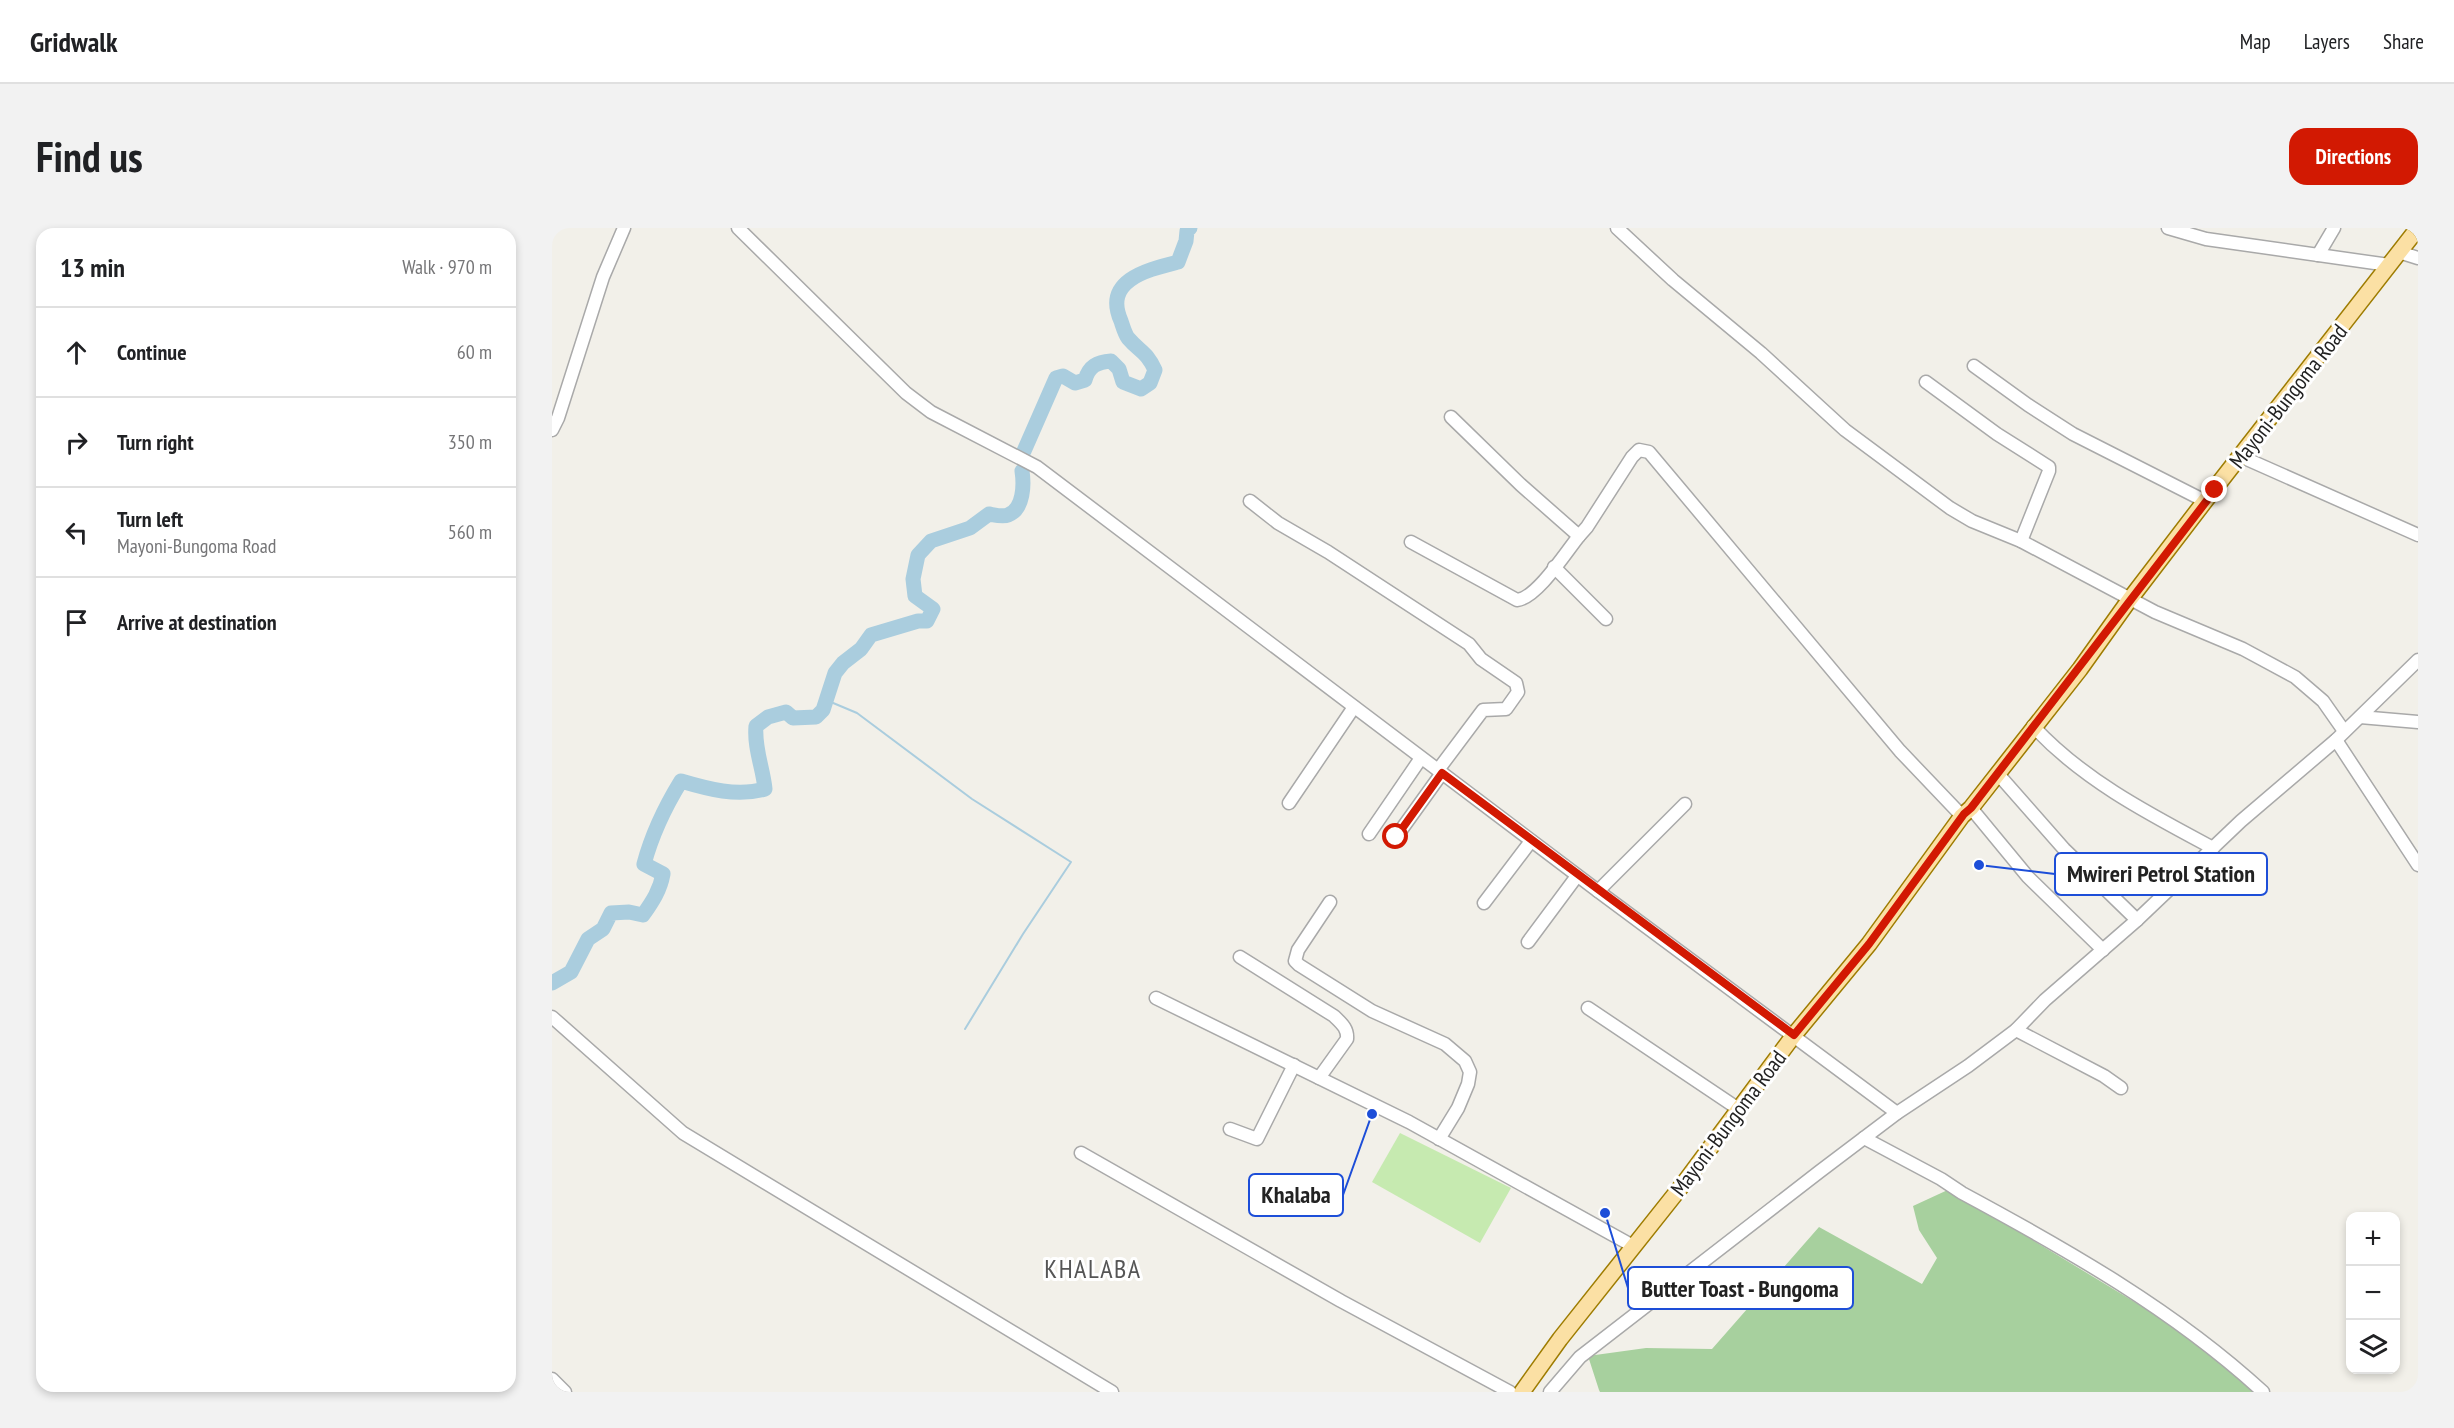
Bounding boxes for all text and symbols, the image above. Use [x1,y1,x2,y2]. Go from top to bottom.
text: Gridwalk [30,23,118,60]
text: Map [2240,28,2271,55]
text: Layers [2304,28,2350,55]
text: Share [2383,28,2424,55]
button: Directions [2289,128,2418,185]
text: Find us [36,129,143,184]
text: 13 min [60,251,125,284]
text: Walk · 970 m [402,254,492,280]
street label: Mayoni-Bungoma Road [2223,318,2353,474]
icon: ahead [60,336,93,369]
text: Continue [117,338,187,366]
text: 60 m [457,339,492,365]
icon: right [60,426,93,459]
text: Turn right [117,428,194,456]
text: 350 m [448,429,492,455]
route end [2201,476,2227,502]
text: Turn left [117,505,183,533]
icon: left [60,516,93,549]
text: 560 m [448,519,492,545]
text: Mayoni-Bungoma Road [117,533,276,559]
icon: arrive [60,606,93,639]
text: Arrive at destination [117,608,277,636]
route start [1382,823,1408,849]
callout: Mwireri Petrol Station [2055,853,2267,895]
text: Mwireri Petrol Station [2067,858,2255,889]
street label: Mayoni-Bungoma Road [1664,1045,1792,1201]
callout: Khalaba [1249,1174,1343,1216]
text: Khalaba [1261,1179,1331,1210]
map controls [2346,1212,2400,1374]
button: + [2346,1212,2400,1266]
district label: KHALABA [1044,1252,1142,1285]
button: − [2346,1266,2400,1320]
callout: Butter Toast - Bungoma [1628,1267,1853,1309]
text: Butter Toast - Bungoma [1641,1273,1839,1304]
button: layers [2346,1320,2400,1374]

